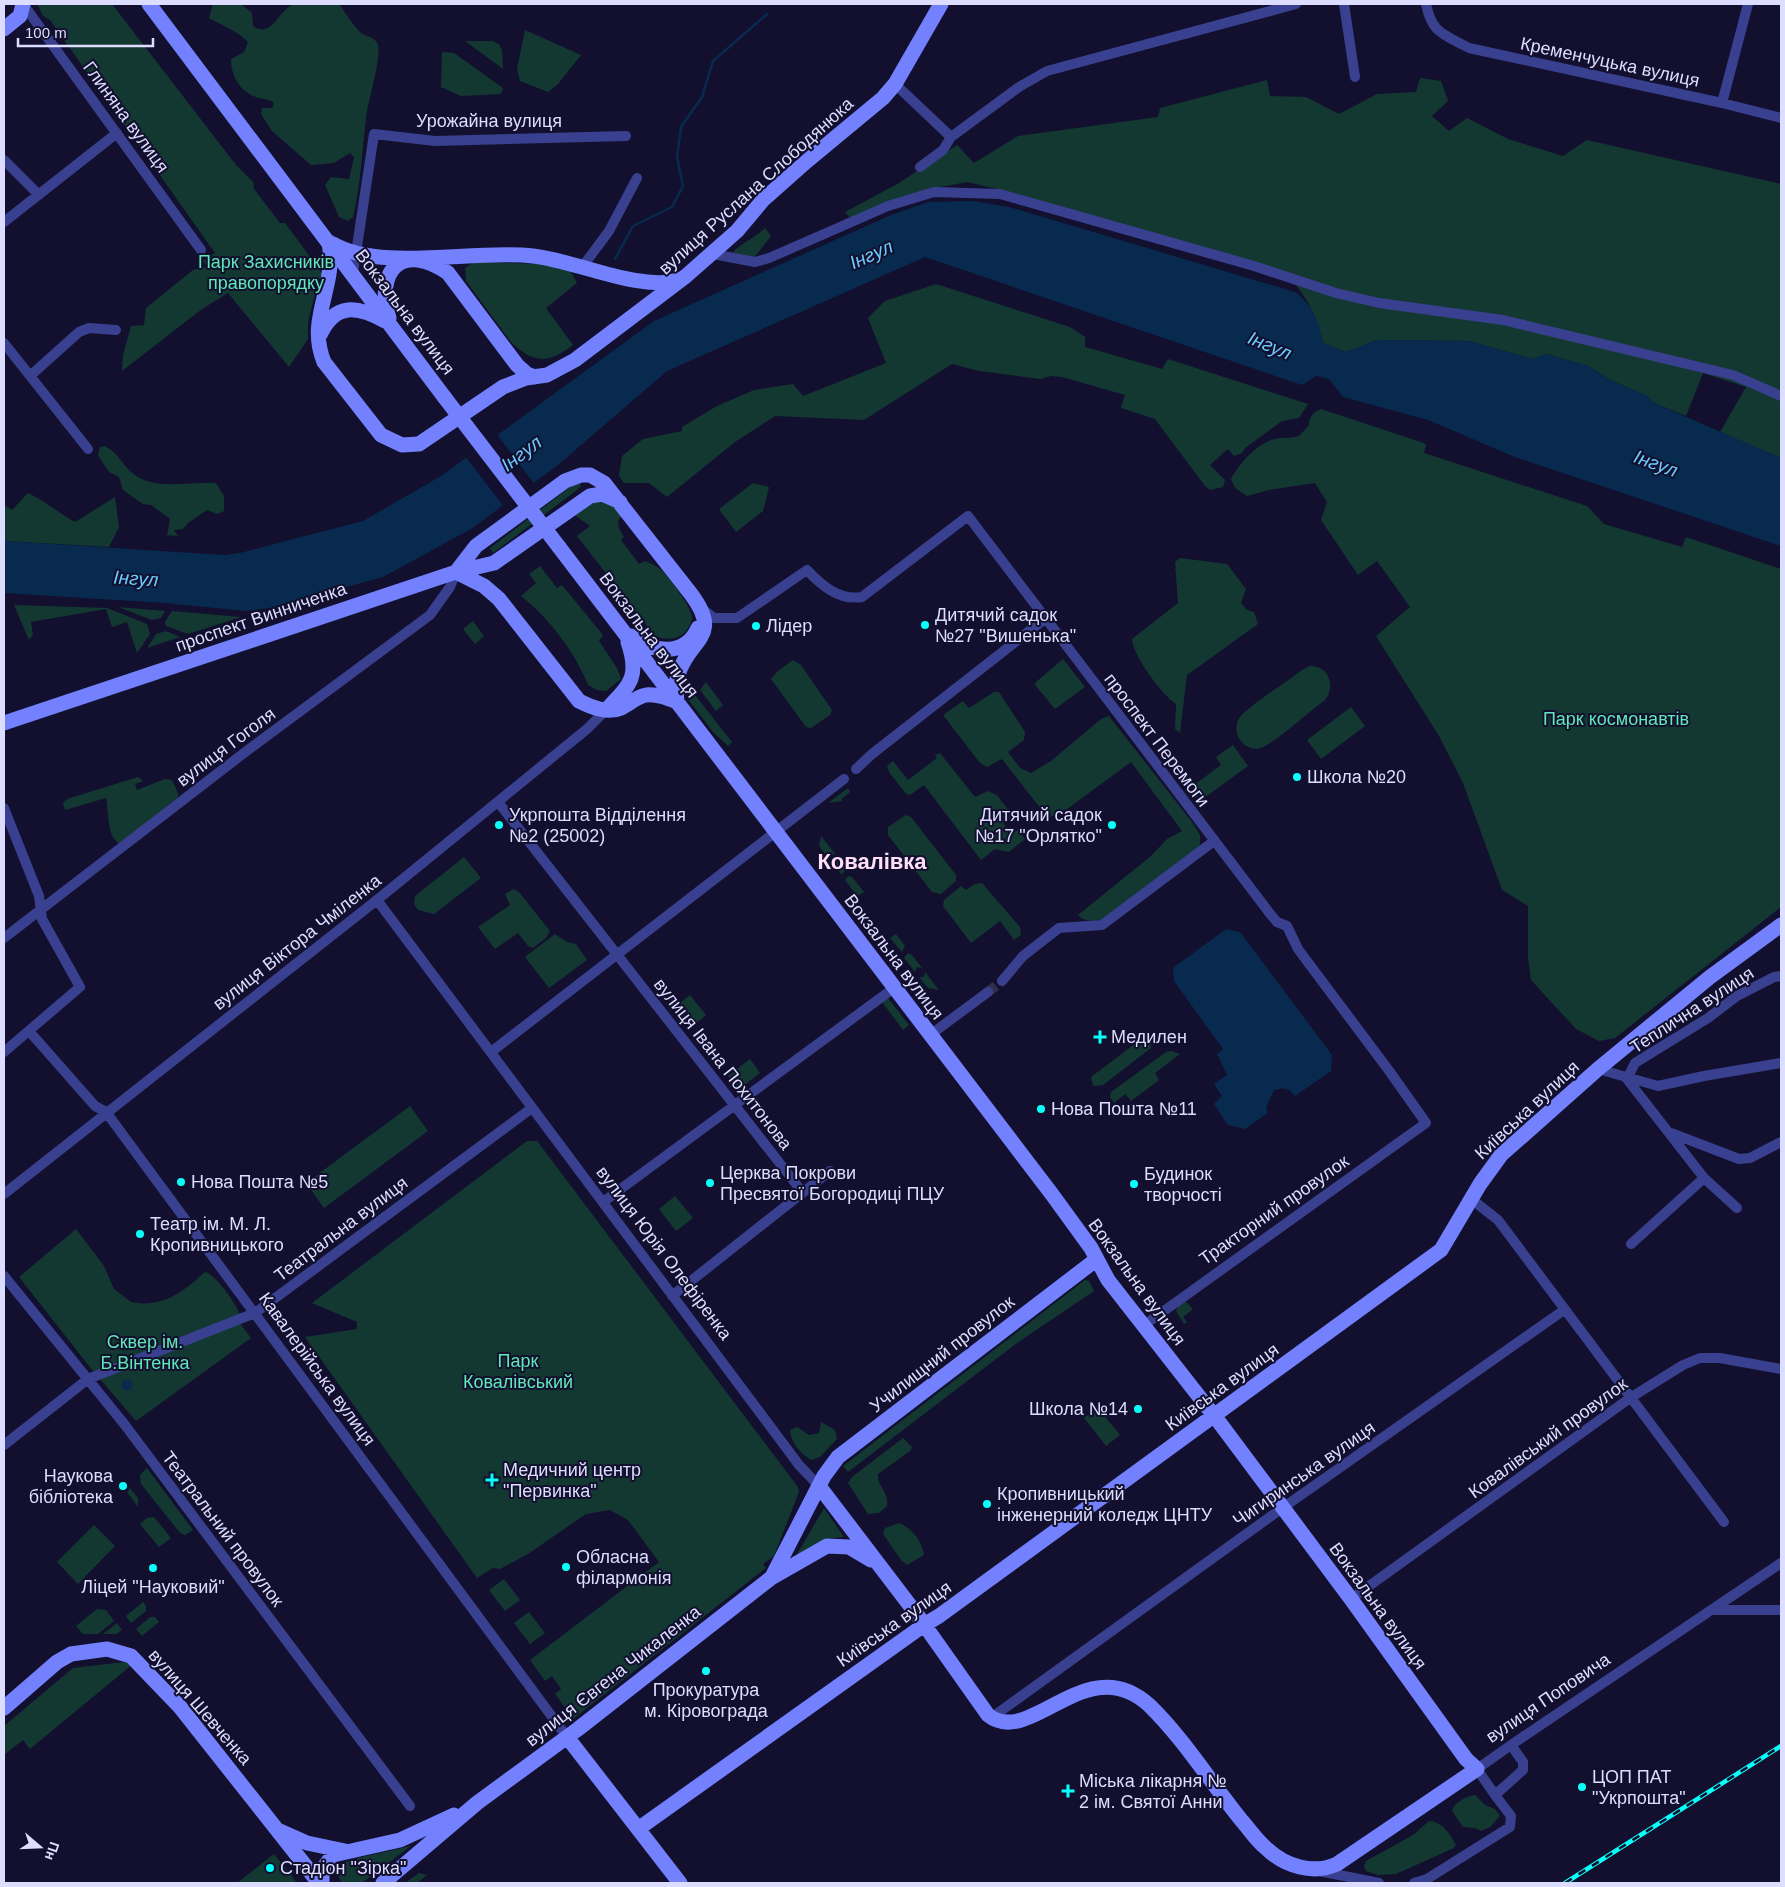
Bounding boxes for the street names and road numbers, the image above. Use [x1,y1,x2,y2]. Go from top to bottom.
street label: Кременчуцька вулиця [1519,33,1701,91]
street label: Глиняна вулиця [79,58,173,176]
street label: вулиця Руслана Слободянюка [655,93,858,279]
street label: Урожайна вулиця [416,111,562,131]
street label: Вокзальна вулиця [351,245,459,379]
street label: Вокзальна вулиця [595,568,703,702]
street label: проспект Винниченка [173,578,350,656]
street label: проспект Перемоги [1100,669,1214,811]
street label: вулиця Гоголя [173,704,279,790]
street label: вулиця Віктора Чміленка [209,870,386,1014]
street label: Вокзальна вулиця [840,890,948,1024]
street label: Теплична вулиця [1627,963,1757,1057]
street label: вулиця Івана Похитонова [650,974,797,1154]
street label: Київська вулиця [1471,1057,1583,1163]
street label: Тракторний провулок [1196,1151,1352,1269]
street label: вулиця Юрія Олефіренка [592,1162,736,1344]
street label: Театральна вулиця [271,1173,411,1285]
street label: Вокзальна вулиця [1084,1215,1190,1349]
street label: Кавалерійська вулиця [255,1288,379,1450]
street label: Училищний провулок [866,1291,1018,1416]
street label: Київська вулиця [1162,1339,1282,1435]
street label: Ковалівський провулок [1465,1374,1631,1502]
street label: Чигиринська вулиця [1229,1417,1379,1531]
street label: Театральний провулок [158,1448,288,1611]
street label: Вокзальна вулиця [1325,1539,1431,1673]
street label: Київська вулиця [833,1577,955,1671]
street label: вулиця Євгена Чикаленка [522,1601,705,1750]
street label: вулиця Шевченка [144,1645,256,1769]
street label: вулиця Поповича [1482,1649,1615,1747]

